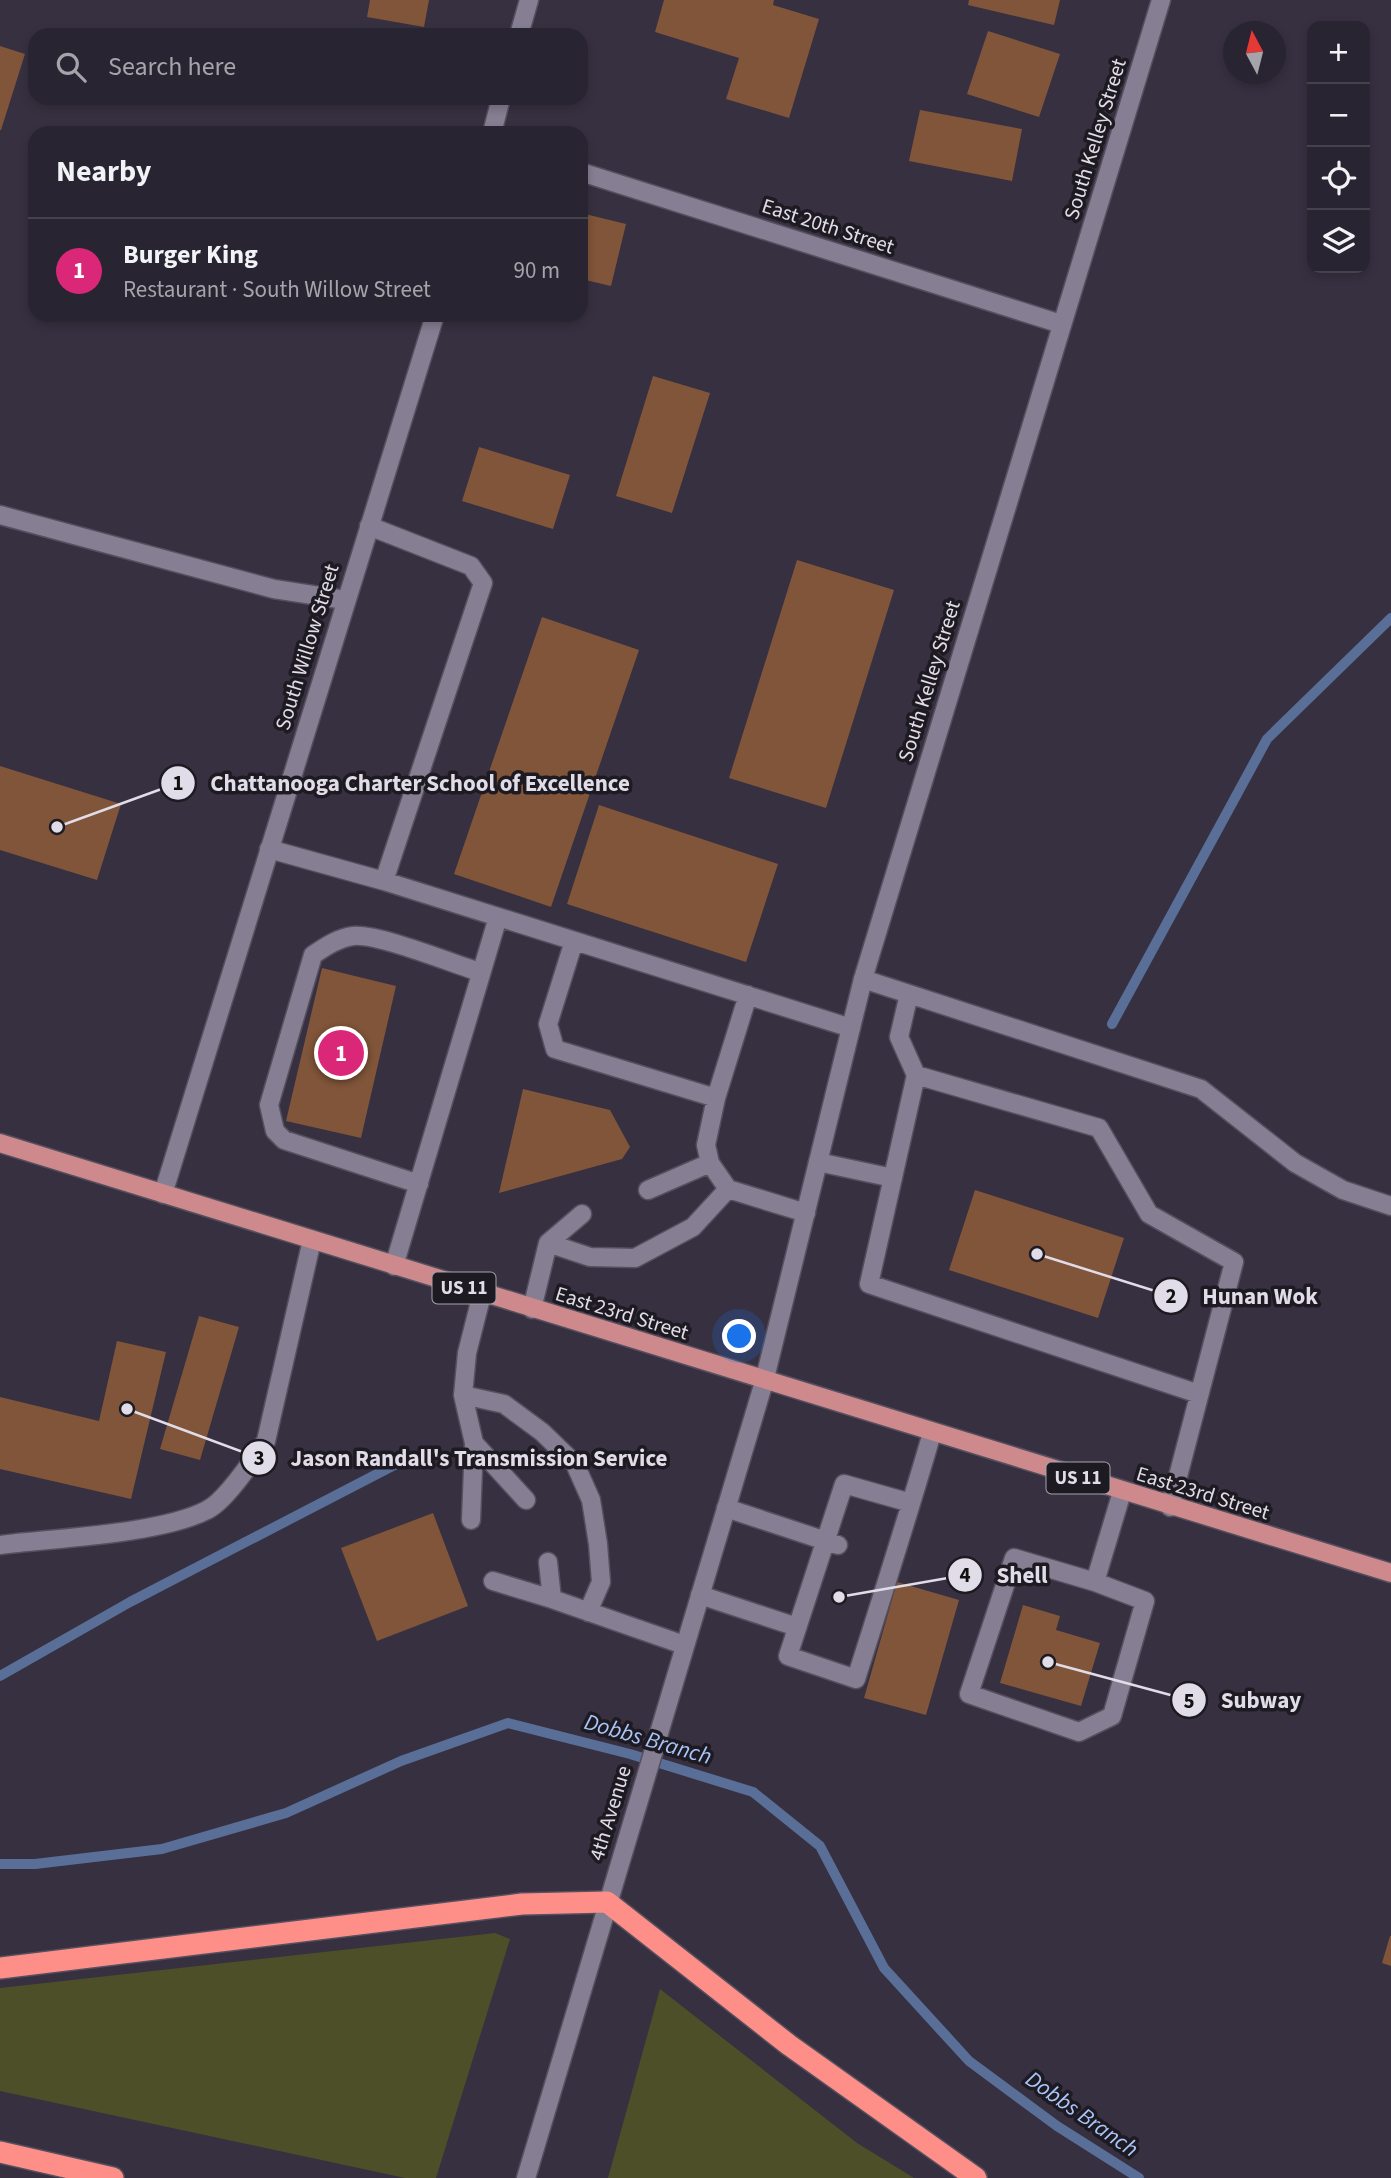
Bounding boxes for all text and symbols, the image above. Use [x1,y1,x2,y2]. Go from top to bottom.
north arrow [1223,21,1286,84]
map controls [1307,21,1370,273]
button: + [1307,21,1370,84]
search box [28,28,588,105]
icon: search [52,48,90,86]
text: Search here [108,48,236,85]
street label: South Kelley Street [1056,55,1134,223]
button: − [1307,84,1370,147]
button: locate [1307,147,1370,210]
text: Nearby [56,150,151,193]
street label: East 20th Street [758,190,898,262]
button: layers [1307,210,1370,273]
text: Burger King [123,236,258,273]
text: 1 [73,254,85,287]
text: 90 m [513,254,560,287]
text: Restaurant · South Willow Street [123,273,431,306]
street label: South Willow Street [267,560,347,734]
street label: South Kelley Street [890,597,968,765]
callout: Chattanooga Charter School of Excellence [161,761,644,805]
text: Chattanooga Charter School of Excellence [210,767,630,800]
text: 1 [172,768,184,798]
pin: 1 [318,1027,364,1079]
road number: US 11 [433,1272,496,1304]
callout: Hunan Wok [1153,1274,1332,1318]
street label: East 23rd Street [552,1279,692,1347]
text: Hunan Wok [1202,1280,1318,1313]
text: 2 [1165,1281,1177,1311]
your location [722,1319,756,1353]
callout: Jason Randall's Transmission Service [241,1436,681,1480]
text: Jason Randall's Transmission Service [291,1442,668,1475]
text: 3 [253,1443,265,1473]
street label: East 23rd Street [1133,1459,1273,1527]
road number: US 11 [1046,1462,1110,1494]
callout: Shell [947,1553,1061,1597]
text: Shell [997,1559,1048,1592]
text: 4 [959,1560,971,1590]
callout: Subway [1172,1678,1315,1722]
text: Subway [1221,1684,1301,1717]
text: 5 [1183,1686,1195,1716]
water label: Dobbs Branch [580,1705,716,1773]
street label: 4th Avenue [581,1762,639,1864]
water label: Dobbs Branch [1019,2063,1145,2165]

